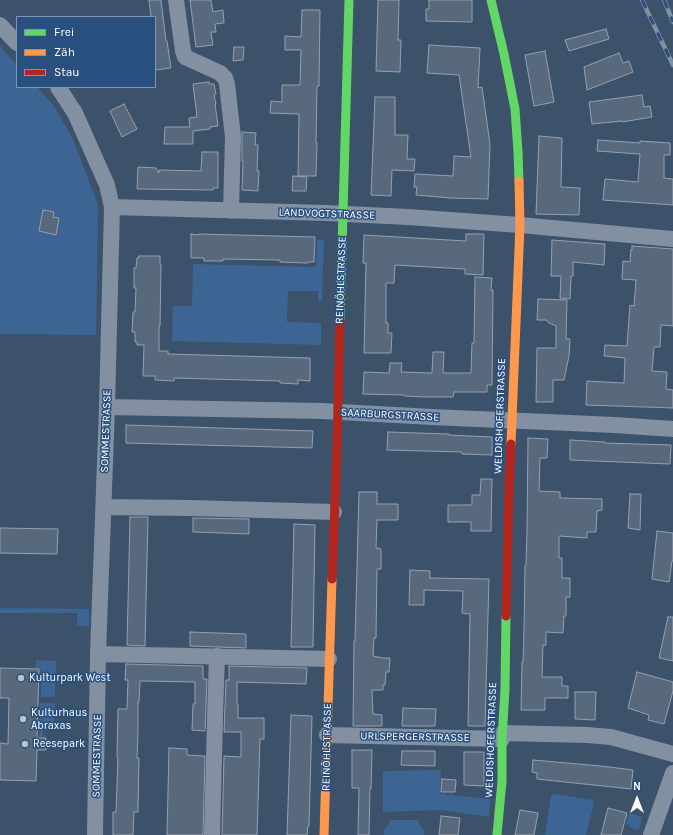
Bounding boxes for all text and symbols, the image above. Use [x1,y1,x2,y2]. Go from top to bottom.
legend [16,16,156,88]
text: Frei [54,25,74,39]
text: Zäh [54,45,75,59]
text: Stau [54,65,80,79]
street label: LANDVOGTSTRASSE [278,206,376,222]
street label: REINÖHLSTRASSE [333,236,349,324]
street label: WELDISHOFERSTRASSE [491,358,509,474]
street label: SOMMESTRASSE [98,389,114,473]
street label: SAARBURGSTRASSE [340,406,440,424]
place label: Kulturpark West [29,671,111,685]
marker: Kulturpark West [16,673,26,683]
street label: WELDISHOFERSTRASSE [482,682,500,798]
street label: REINÖHLSTRASSE [320,703,334,791]
place label: Kulturhaus Abraxas [31,706,87,732]
marker: Kulturhaus Abraxas [18,714,28,724]
street label: SOMMESTRASSE [90,714,104,798]
street label: URLSPERGERSTRASSE [360,729,470,745]
place label: Reesepark [33,737,85,751]
marker: Reesepark [20,739,30,749]
north arrow [617,779,657,819]
text: N [633,780,641,793]

